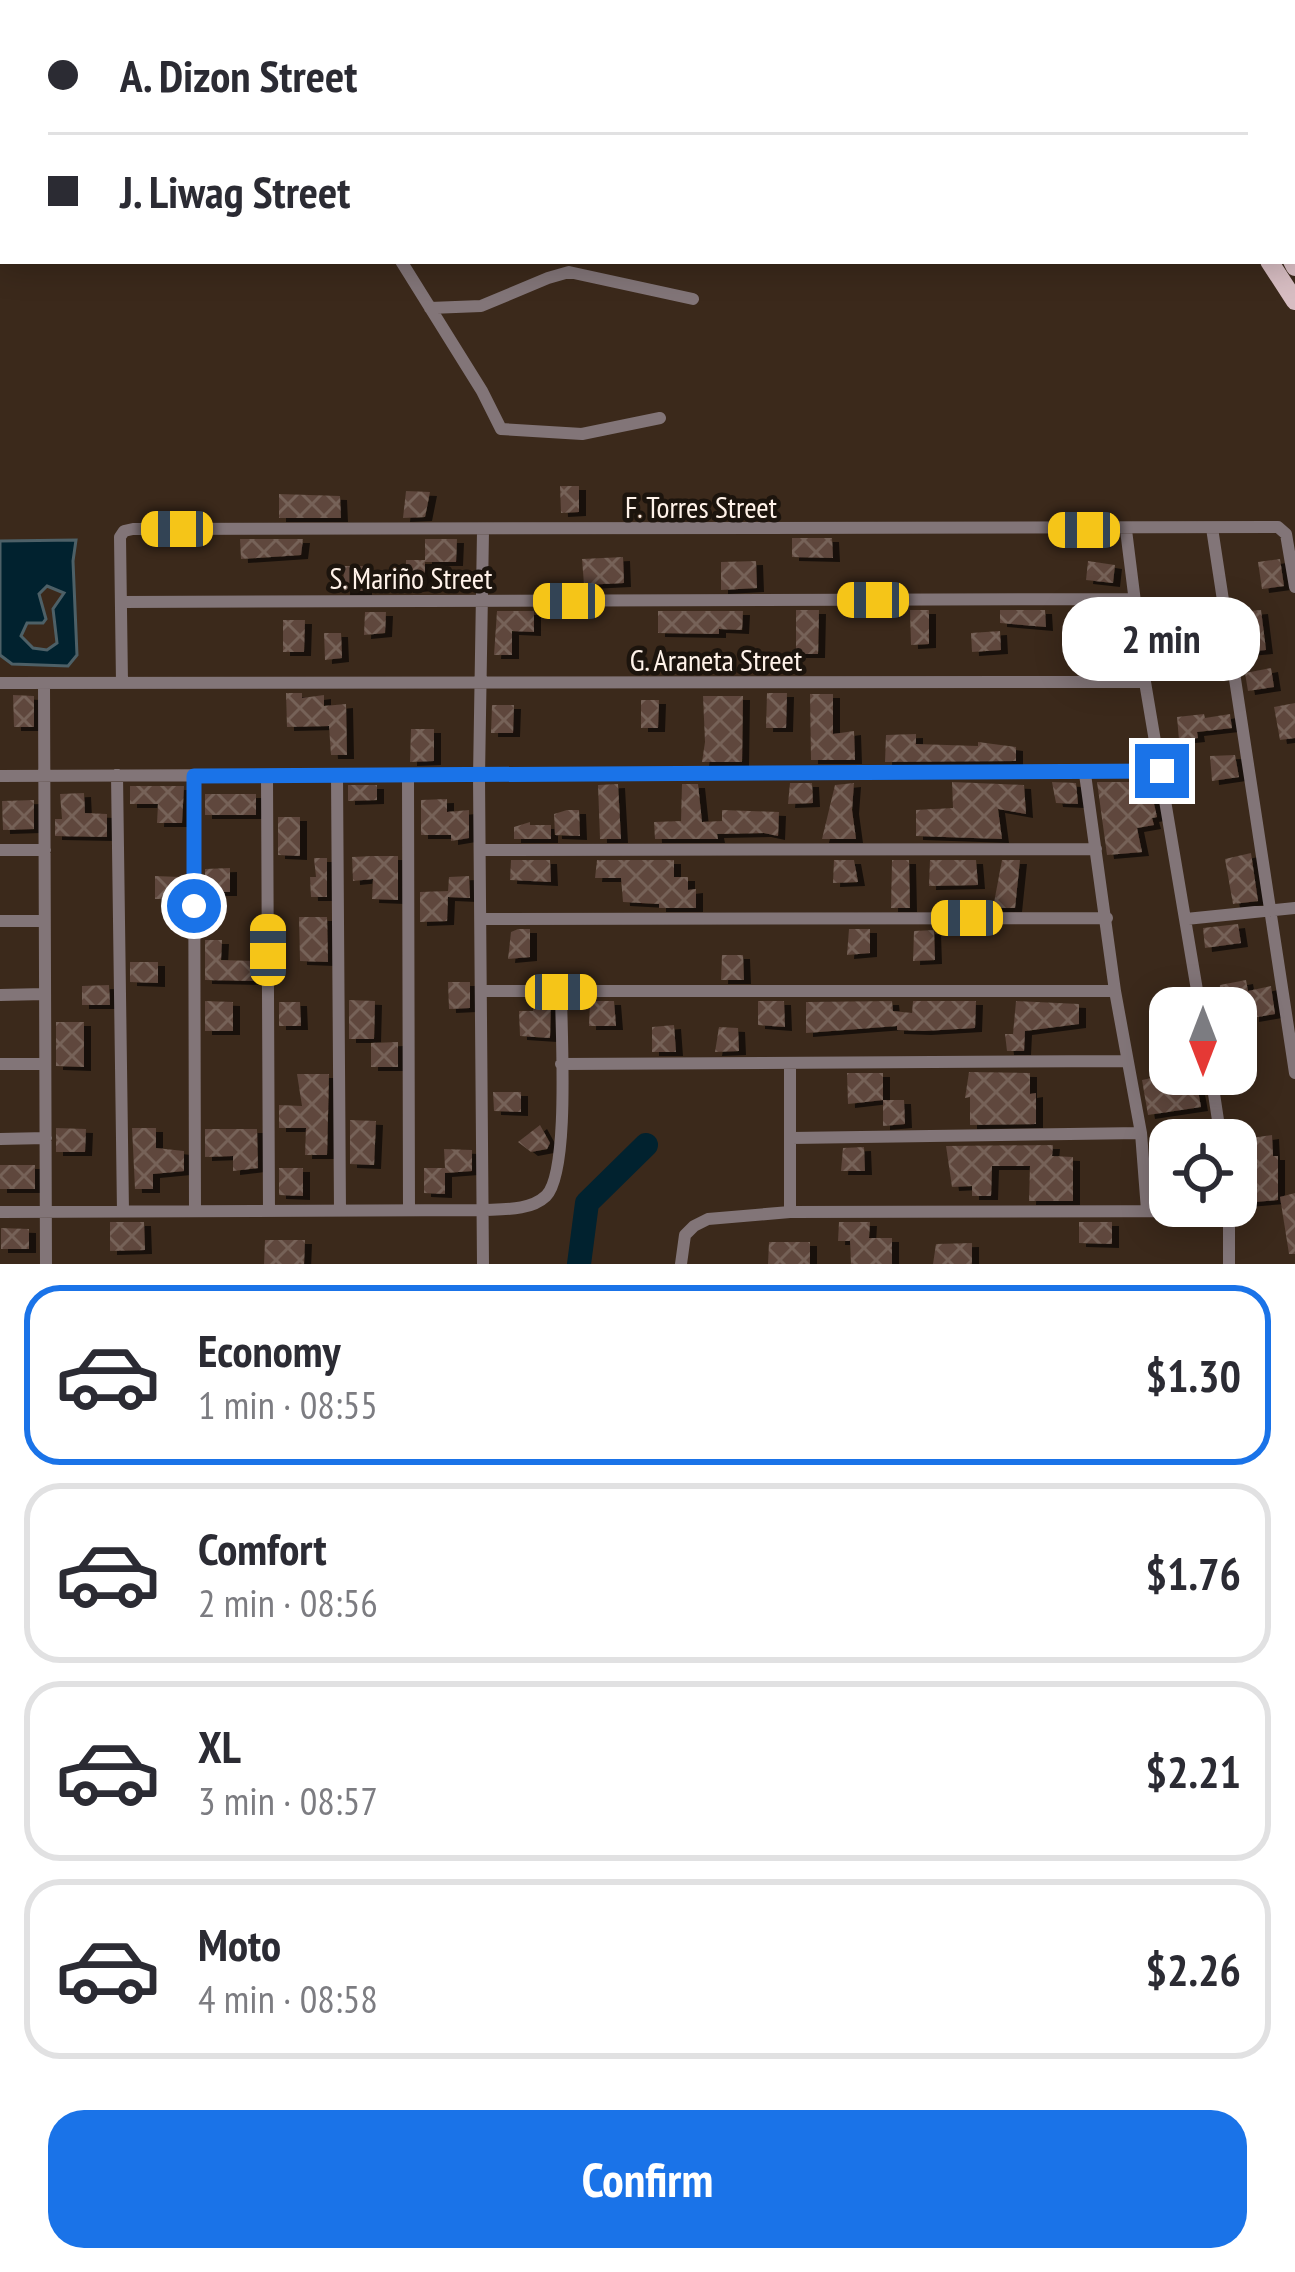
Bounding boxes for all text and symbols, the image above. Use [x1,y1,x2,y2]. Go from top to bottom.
text: A. Dizon Street [120,46,357,104]
text: J. Liwag Street [120,162,350,220]
street label: F. Torres Street [625,487,778,526]
car [141,511,213,547]
car [1048,512,1120,548]
street label: S. Mariño Street [330,558,493,597]
car [837,582,909,618]
car [533,583,605,619]
callout: 2 min [1063,597,1261,681]
text: 2 min [1122,613,1200,664]
street label: G. Araneta Street [630,640,803,679]
route end [1135,744,1189,798]
route start [167,879,221,933]
car [931,900,1003,936]
car [250,914,286,986]
car [525,974,597,1010]
north arrow [1149,987,1257,1095]
map controls [1149,987,1257,1227]
button: locate [1149,1119,1257,1227]
icon: car [54,1321,162,1429]
text: Economy [198,1321,341,1379]
text: $1.30 [1145,1346,1241,1404]
text: 1 min · 08:55 [198,1379,378,1430]
icon: car [54,1519,162,1627]
text: Comfort [198,1519,327,1577]
text: $1.76 [1145,1544,1241,1602]
text: 2 min · 08:56 [198,1577,378,1628]
icon: car [54,1717,162,1825]
text: XL [198,1717,241,1775]
text: $2.21 [1145,1742,1241,1800]
text: 3 min · 08:57 [198,1775,378,1826]
icon: car [54,1915,162,2023]
text: Moto [198,1915,281,1973]
text: $2.26 [1145,1940,1241,1998]
text: 4 min · 08:58 [198,1973,378,2024]
button: Confirm [48,2110,1247,2248]

